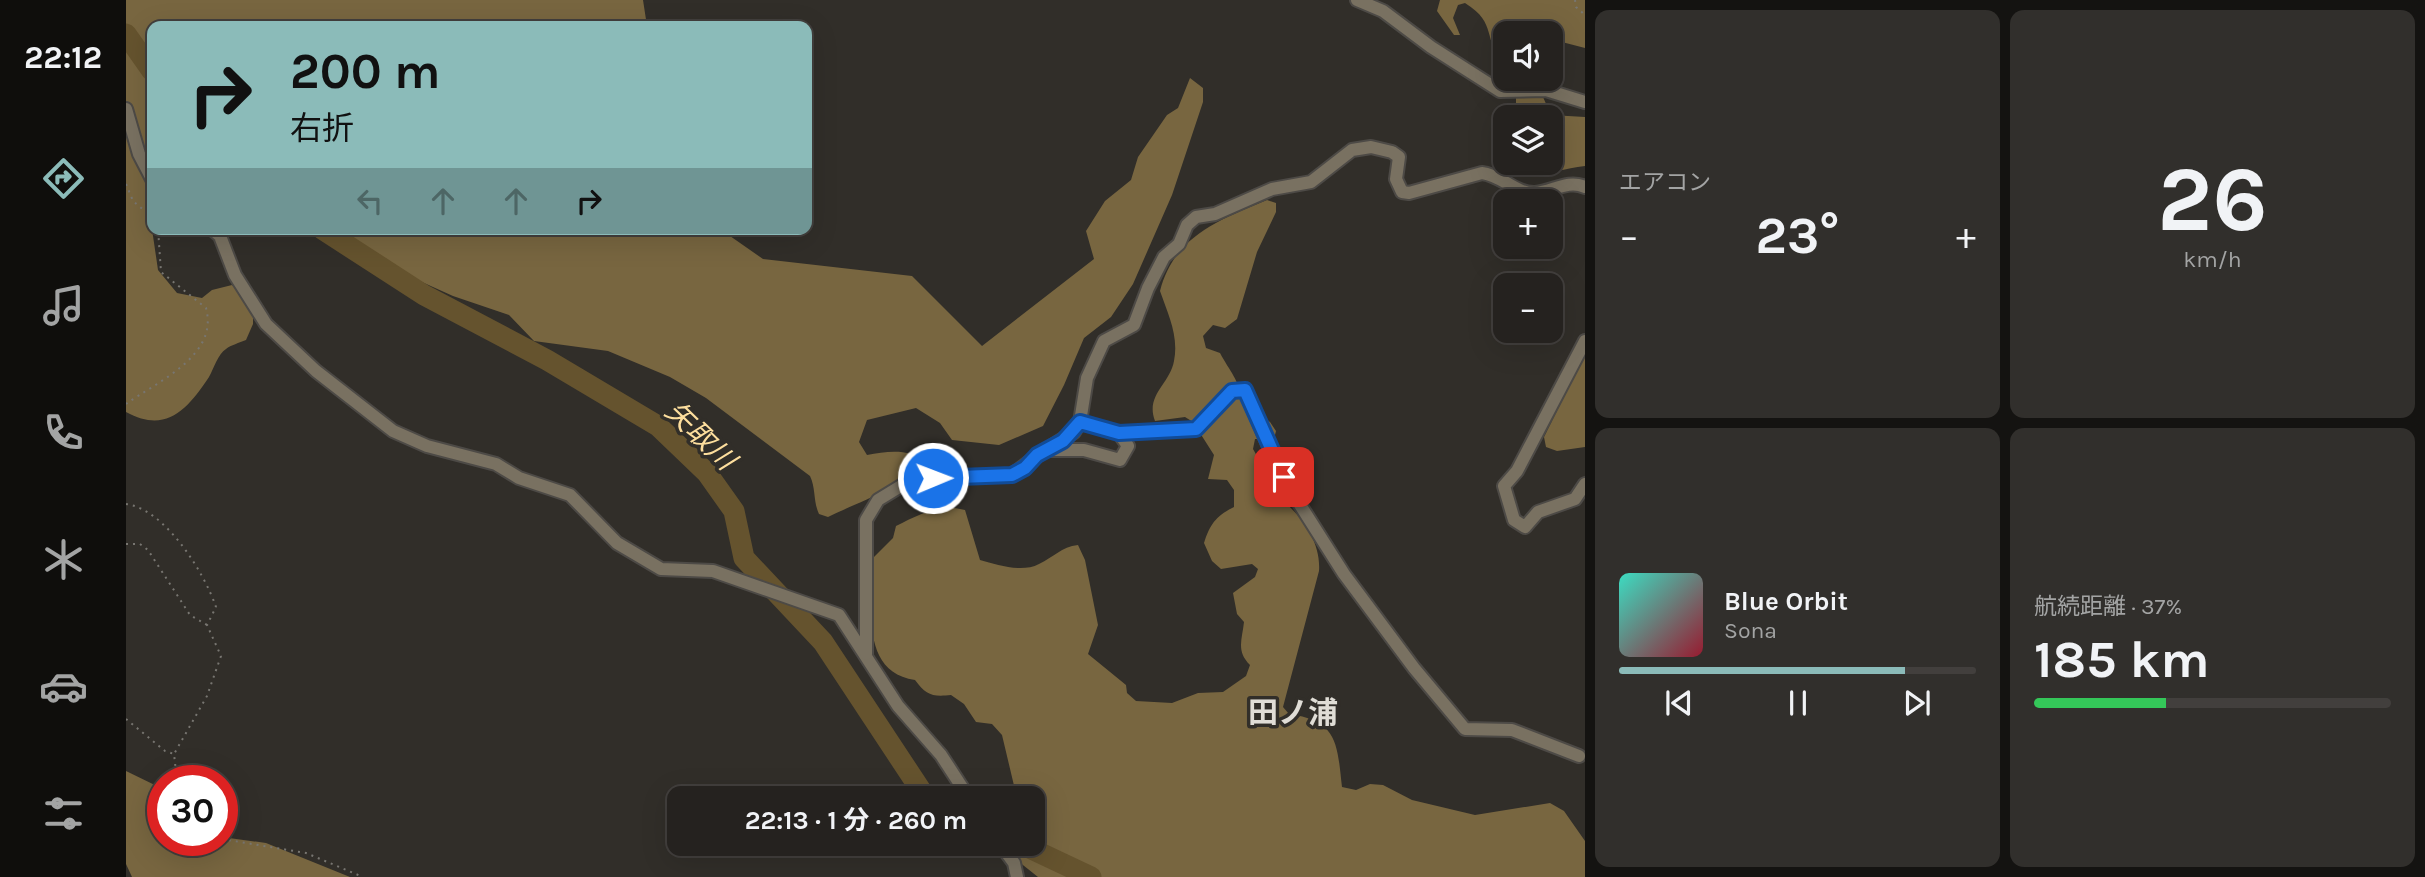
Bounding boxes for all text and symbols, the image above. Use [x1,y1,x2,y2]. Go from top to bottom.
map controls [1493,21,1563,343]
button: sound [1493,21,1563,91]
text: 22:12 [24,39,102,76]
text: 200 m [290,43,441,100]
icon: right [175,49,266,140]
button: layers [1493,105,1563,175]
text: 右折 [290,110,354,147]
text: 26 [2157,147,2268,253]
icon: directions [39,154,88,203]
text: エアコン [1619,169,1711,196]
icon: left [351,182,389,220]
icon: ahead [424,182,462,220]
icon: ahead [497,182,535,220]
icon: right [570,182,608,220]
button: + [1493,189,1563,259]
text: 23° [1755,205,1840,266]
text: − [1619,214,1639,259]
text: + [1956,214,1976,259]
text: km/h [2183,246,2242,273]
button: − [1493,273,1563,343]
icon: music [39,281,88,330]
water label: 矢取川 [659,394,744,478]
icon: phone [39,408,88,457]
position arrow [896,441,970,515]
pin [1254,447,1314,507]
icon: arrive [1265,458,1303,496]
icon: climate [39,535,88,584]
text: Blue Orbit [1724,586,1848,617]
text: 航続距離 · 37% [2034,593,2182,620]
text: Sona [1724,617,1777,644]
text: 185 km [2034,629,2210,690]
icon: car [39,662,88,711]
icon: previous [1660,684,1698,722]
icon: pause [1779,684,1817,722]
icon: next [1898,684,1936,722]
district label: 田ノ浦 [1248,695,1338,731]
speed limit sign: 30 [147,765,238,856]
icon: filters [39,789,88,838]
text: 22:13 · 1 分 · 260 m [745,805,967,836]

